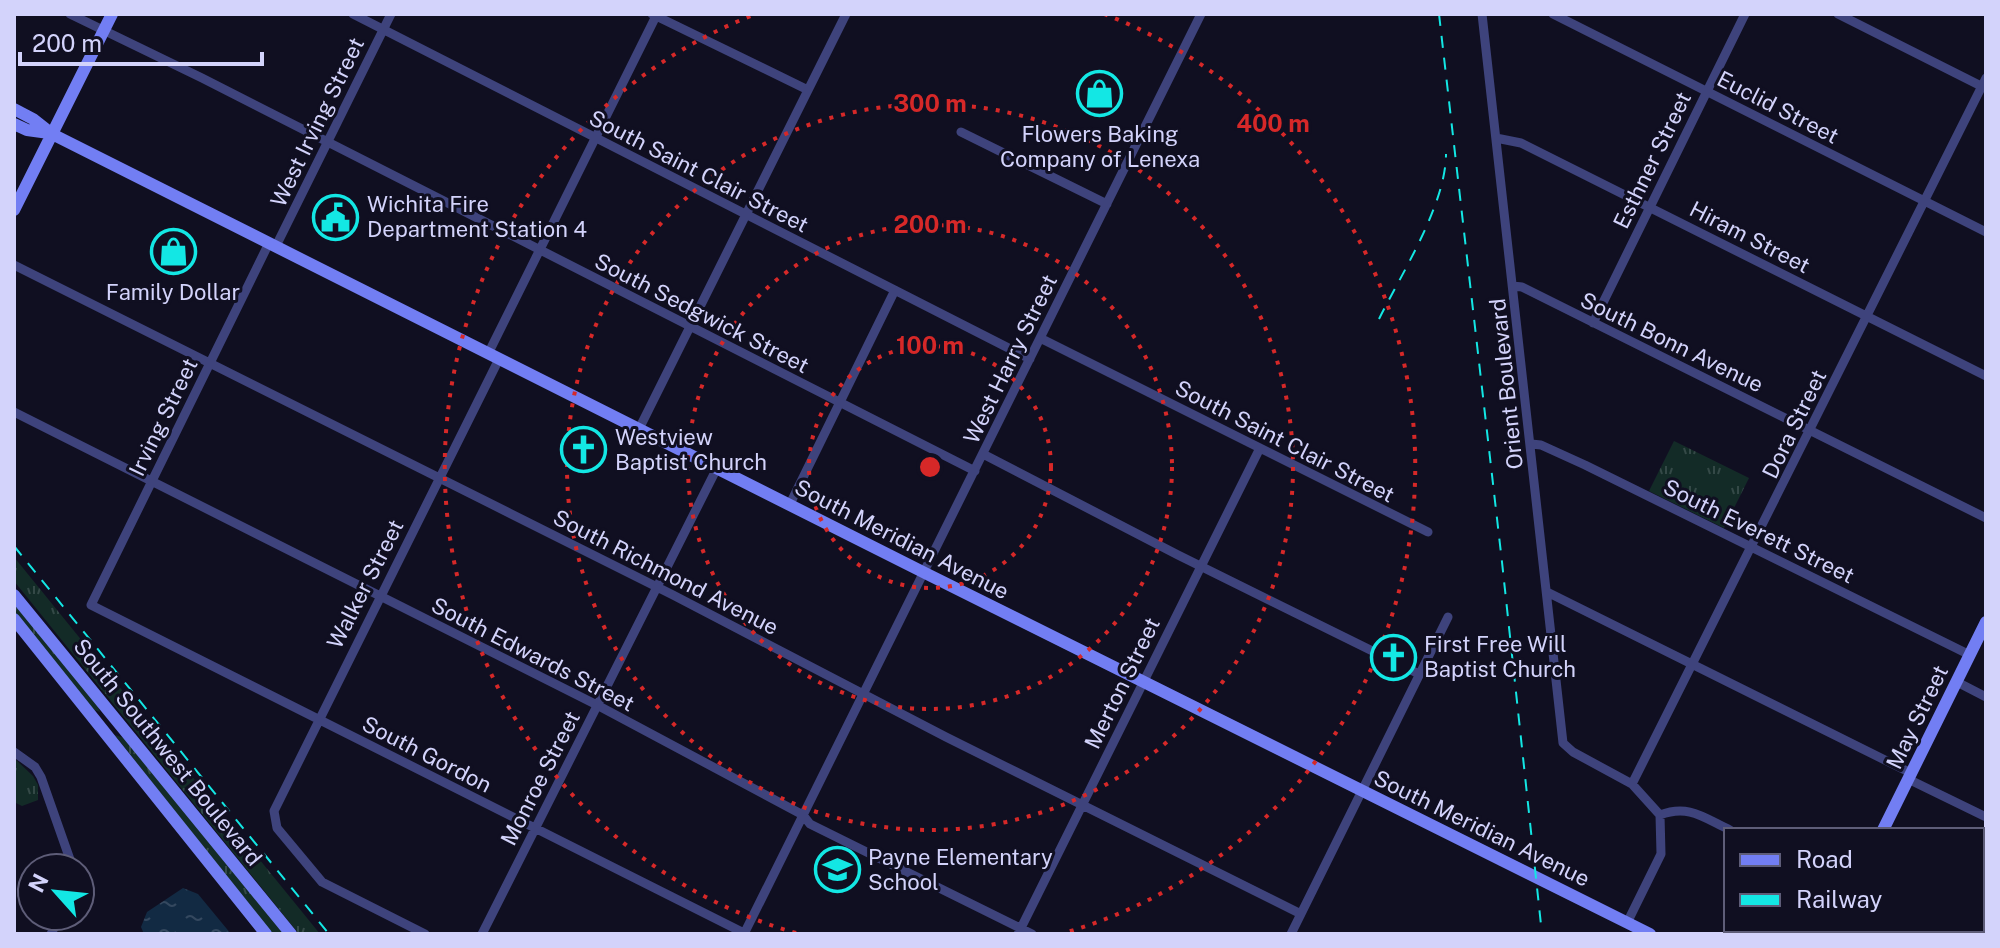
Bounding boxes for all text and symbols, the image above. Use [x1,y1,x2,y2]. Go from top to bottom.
scale bar [20,16,262,66]
text: 200 m [32,29,102,57]
street label: West Irving Street [265,33,369,211]
street label: Euclid Street [1713,65,1843,149]
shop icon: Flowers Baking Company of Lenexa [1076,69,1124,117]
street label: Esthner Street [1608,87,1696,233]
text: 300 m [893,89,967,117]
street label: South Saint Clair Street [585,104,813,238]
text: 400 m [1236,109,1310,137]
place label: Flowers Baking Company of Lenexa [1000,121,1200,172]
place label: Wichita Fire Department Station 4 [367,191,587,242]
public building icon: Wichita Fire Department Station 4 [312,193,360,241]
street label: Hiram Street [1686,196,1814,278]
text: 200 m [893,210,967,238]
shop icon: Family Dollar [149,227,197,275]
street label: South Sedgwick Street [591,248,813,378]
street label: West Harry Street [958,270,1062,448]
place label: Family Dollar [106,279,240,305]
street label: South Bonn Avenue [1576,286,1768,398]
street label: Orient Boulevard [1484,297,1528,471]
text: 100 m [896,331,964,359]
street label: Irving Street [123,354,203,480]
street label: Dora Street [1757,365,1831,483]
street label: South Saint Clair Street [1171,374,1399,508]
place label: Westview Baptist Church [615,424,767,475]
church icon: Westview Baptist Church [560,426,608,474]
centre of rings [916,453,944,481]
street label: South Everett Street [1659,473,1859,589]
street label: South Meridian Avenue [791,474,1013,604]
street label: South Richmond Avenue [549,504,783,640]
street label: Walker Street [321,515,409,653]
street label: South Edwards Street [427,591,639,717]
street label: Merton Street [1079,613,1165,753]
place label: First Free Will Baptist Church [1424,631,1576,682]
street label: South Southwest Boulevard [68,633,268,871]
church icon: First Free Will Baptist Church [1369,633,1417,681]
street label: May Street [1881,661,1953,773]
street label: Monroe Street [495,706,585,850]
street label: South Gordon [358,710,496,798]
street label: South Meridian Avenue [1370,764,1594,892]
legend [1724,828,1984,932]
place label: Payne Elementary School [868,844,1053,895]
text: Road [1796,845,1853,873]
school or university icon: Payne Elementary School [813,846,861,894]
north arrow [16,852,96,932]
text: N [23,869,54,896]
text: Railway [1796,885,1882,913]

